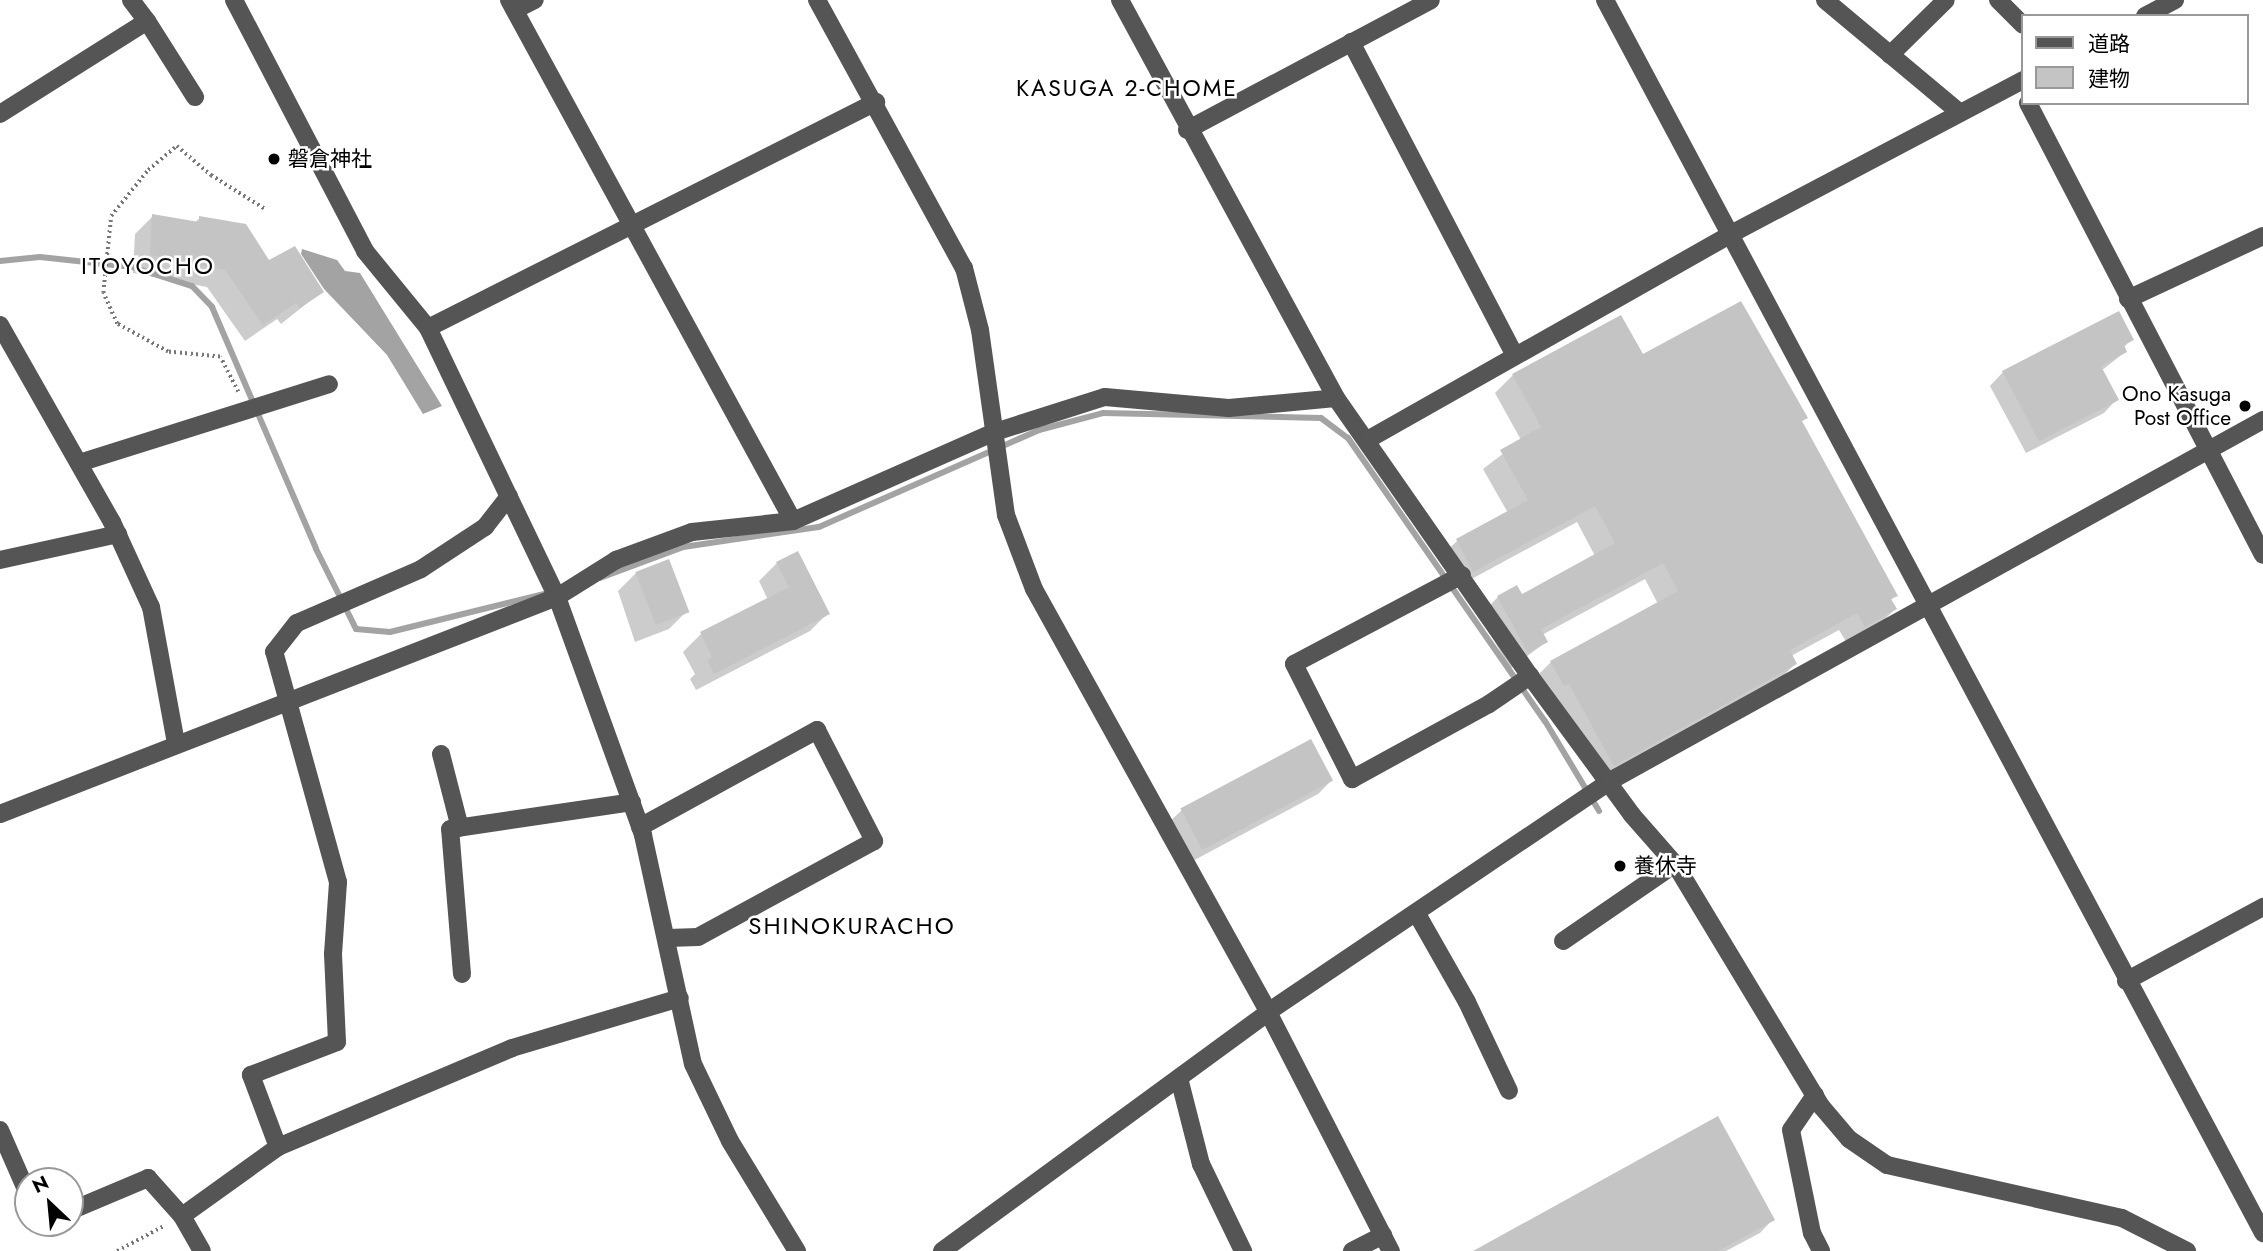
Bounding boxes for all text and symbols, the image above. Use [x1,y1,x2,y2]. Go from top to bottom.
legend [2022,14,2249,105]
text: 道路 [2088,29,2130,59]
text: 建物 [2088,64,2130,94]
district label: KASUGA 2-CHOME [1018,74,1236,102]
place label: 磐倉神社 [288,146,372,172]
marker: 磐倉神社 [266,151,282,167]
district label: ITOYOCHO [82,252,214,280]
place label: Ono Kasuga Post Office [2122,381,2231,431]
marker: Ono Kasuga Post Office [2237,398,2253,414]
place label: 養休寺 [1634,853,1697,879]
marker: 養休寺 [1612,858,1628,874]
district label: SHINOKURACHO [750,912,954,940]
north arrow [14,1167,84,1237]
text: N [28,1169,53,1200]

